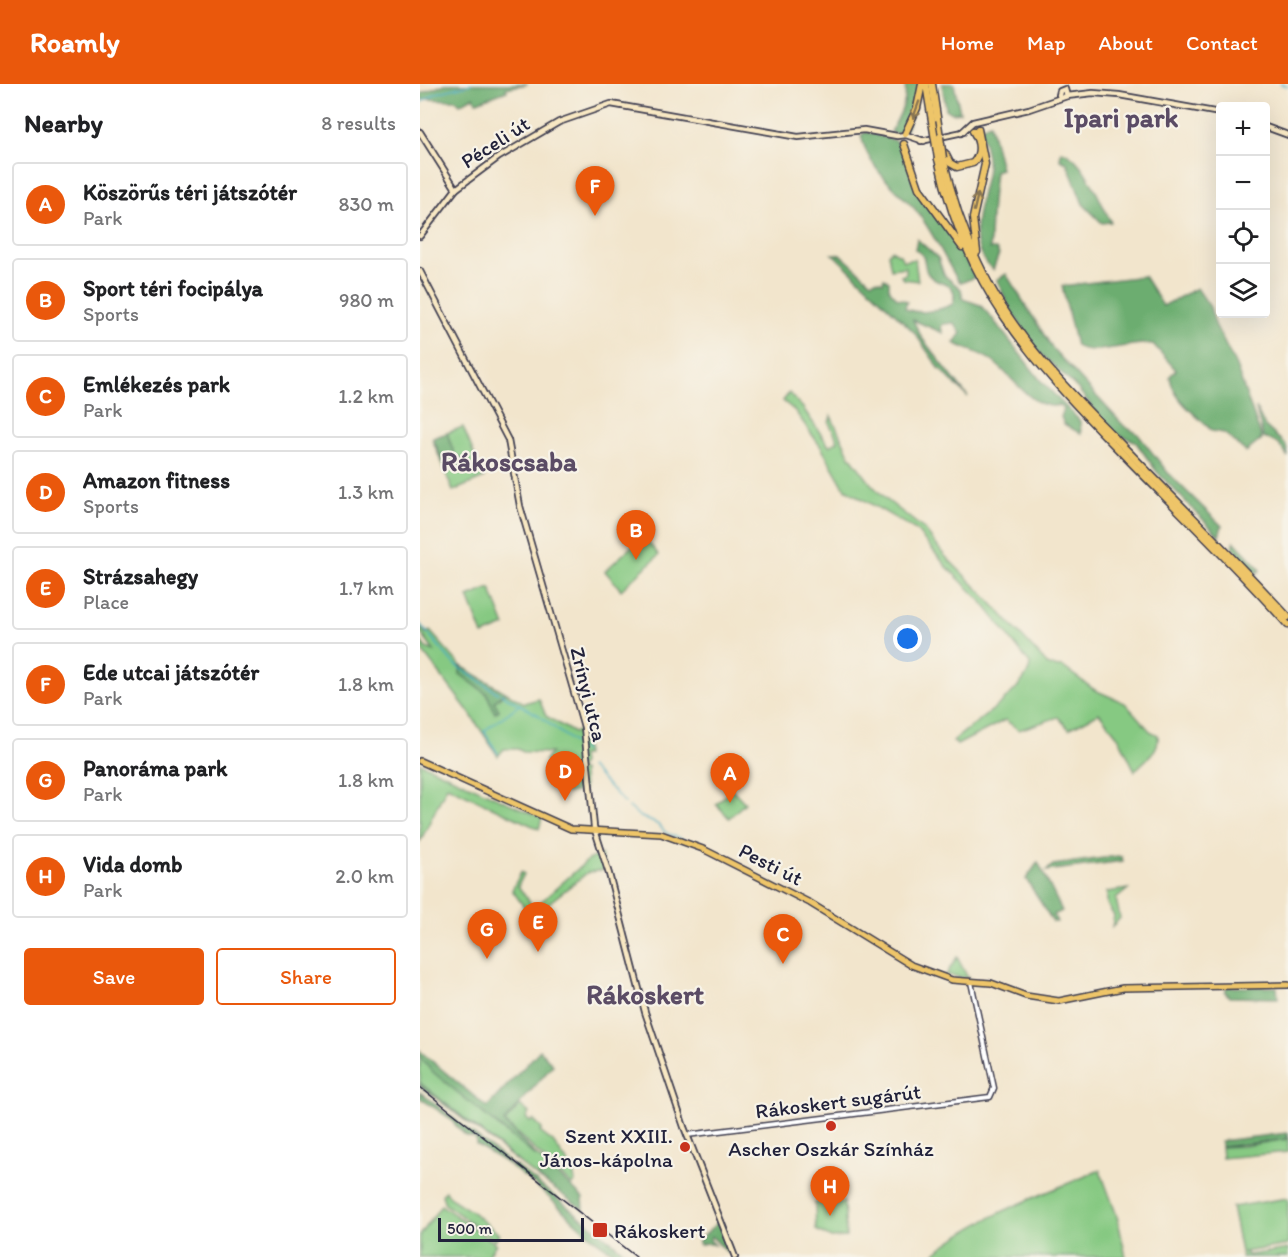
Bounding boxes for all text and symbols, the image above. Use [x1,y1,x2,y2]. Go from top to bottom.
text: Roamly [30,25,120,59]
text: Home [941,30,994,55]
text: Map [1027,30,1066,55]
text: About [1099,30,1153,55]
text: Contact [1186,30,1258,55]
one-way arrow [909,100,920,119]
district label: Ipari park [1064,101,1178,134]
map controls [1216,102,1270,318]
button: + [1216,102,1270,156]
text: Nearby [24,107,103,139]
text: 8 results [321,111,396,135]
street label: Péceli út [456,111,534,173]
button: − [1216,156,1270,210]
pin: F [576,166,615,216]
text: Köszörűs téri játszótér [83,179,297,206]
text: A [39,192,52,216]
text: 830 m [339,192,394,216]
one-way arrow [971,192,983,211]
text: Park [83,206,122,230]
button: locate [1216,210,1270,264]
button: layers [1216,264,1270,318]
text: Sport téri focipálya [83,275,263,302]
text: B [39,288,52,312]
text: 980 m [339,288,394,312]
text: Sports [83,302,139,326]
text: Emlékezés park [83,371,230,398]
text: C [39,384,52,408]
text: 1.2 km [338,384,394,408]
text: Park [83,398,122,422]
district label: Rákoscsaba [441,445,578,478]
text: Amazon fitness [83,467,230,494]
text: D [39,480,52,504]
text: 1.3 km [338,480,394,504]
text: Sports [83,494,139,518]
pin: B [616,510,656,560]
text: Strázsahegy [83,563,198,590]
text: E [40,576,51,600]
text: 1.7 km [339,576,394,600]
text: Place [83,590,129,614]
your location [893,624,922,653]
street label: Zrínyi utca [565,644,613,744]
text: Ede utcai játszótér [83,659,259,686]
text: F [40,672,51,696]
text: 1.8 km [338,672,394,696]
text: Park [83,686,122,710]
pin: D [546,752,584,801]
pin: A [710,754,750,803]
text: Panoráma park [83,755,227,782]
text: G [39,768,52,792]
text: 1.8 km [338,768,394,792]
text: Park [83,782,122,806]
street label: Pesti út [735,837,807,891]
text: Vida domb [83,851,182,878]
text: H [39,864,52,888]
text: 2.0 km [335,864,394,888]
text: Park [83,878,122,902]
pin: E [518,902,558,952]
pin: G [468,910,506,959]
pin: C [764,914,802,964]
button: Save [24,948,204,1005]
button: Share [216,948,396,1005]
district label: Rákoskert [586,978,705,1011]
street label: Rákoskert sugárút [754,1078,922,1124]
marker: Ascher Oszkár Színház [824,1119,838,1133]
place label: Szent XXIII. János-kápolna [540,1123,673,1172]
place label: Ascher Oszkár Színház [728,1136,934,1161]
marker: Szent XXIII. János-kápolna [678,1140,692,1154]
pin: H [810,1166,850,1216]
scale bar [438,1215,584,1242]
place label: Rákoskert [614,1218,706,1243]
text: 500 m [447,1219,492,1238]
marker: Rákoskert [591,1221,609,1239]

